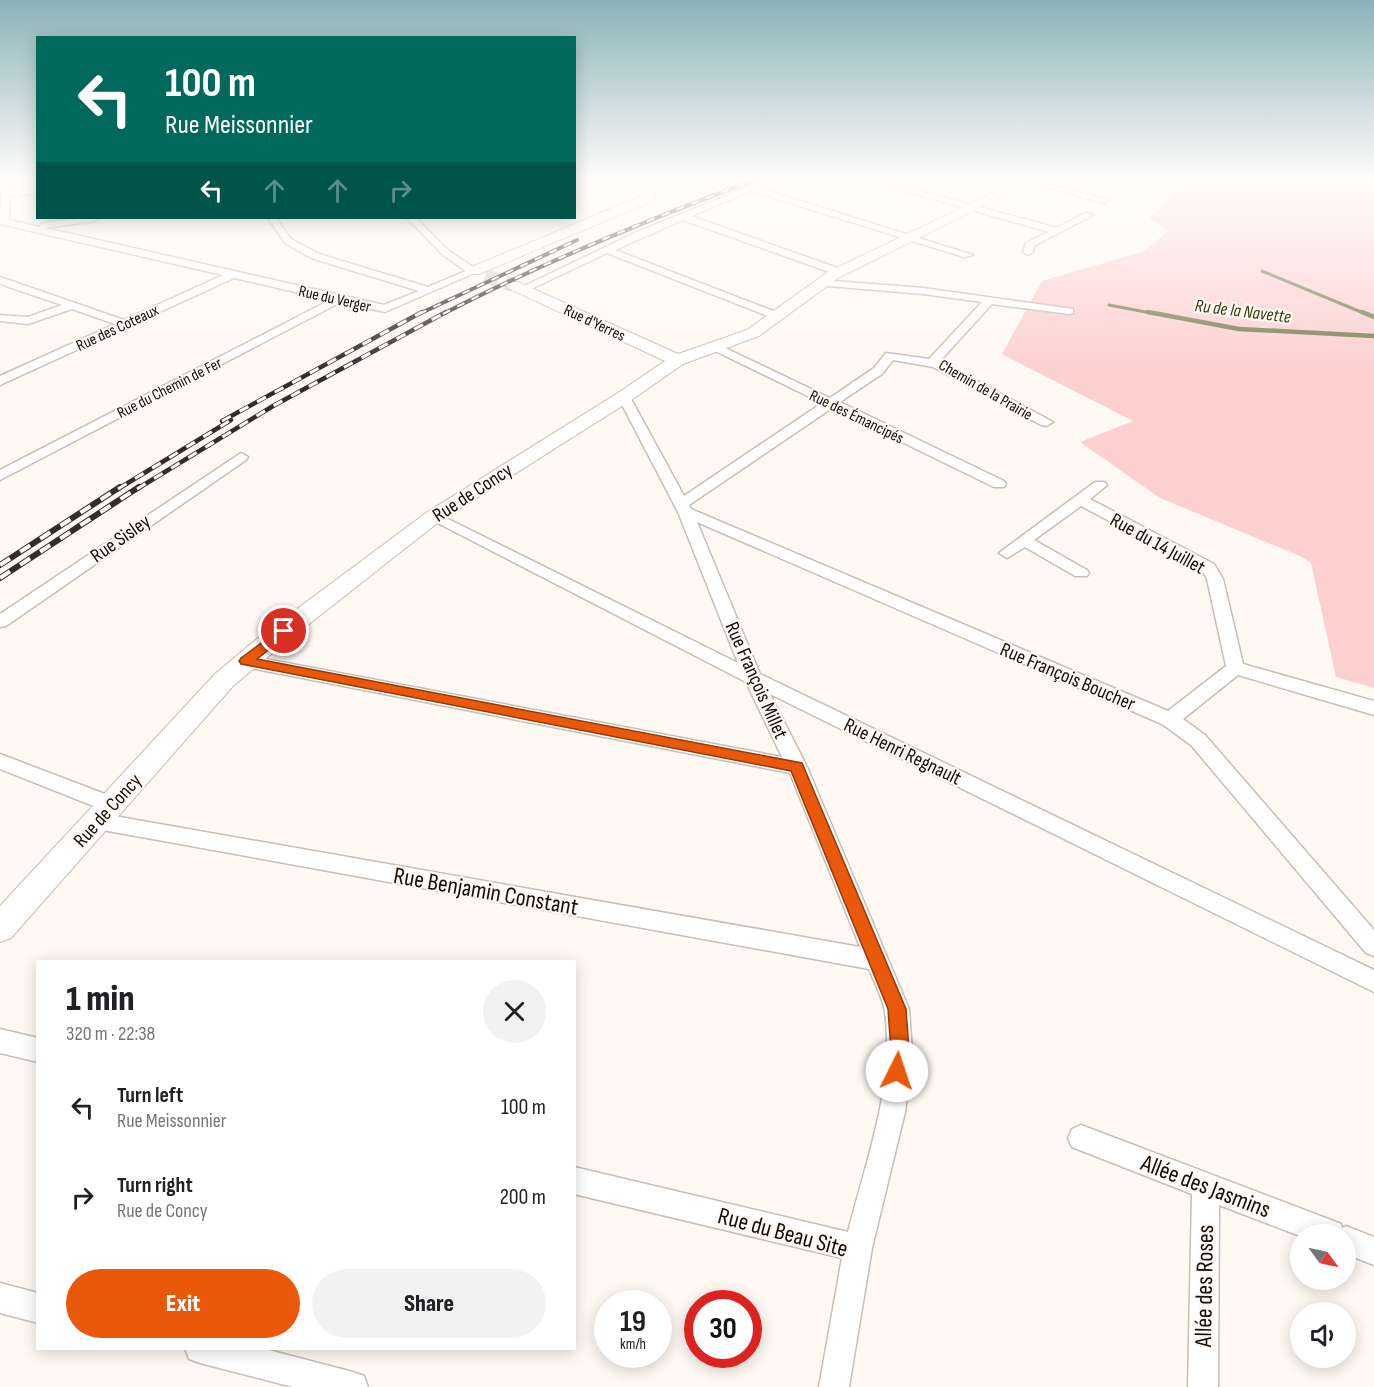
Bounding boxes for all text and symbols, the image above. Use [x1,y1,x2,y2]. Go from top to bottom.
text: 100 m [165,58,256,109]
icon: left [66,60,144,138]
text: Rue Meissonnier [165,109,313,141]
icon: left [195,174,228,207]
icon: ahead [258,174,291,207]
icon: ahead [321,174,354,207]
icon: right [384,174,417,207]
street label: Rue du Verger [297,282,373,317]
water label: Ru de la Navette [1194,295,1292,328]
street label: Rue des Coteaux [73,301,162,356]
street label: Rue d'Yerres [561,301,628,346]
street label: Rue du Chemin de Fer [114,354,226,423]
street label: Chemin de la Prairie [935,356,1036,425]
street label: Rue des Émancipés [806,386,907,448]
street label: Rue de Concy [428,458,517,528]
street label: Rue du 14 Juillet [1106,508,1209,580]
street label: Rue Sisley [86,509,155,568]
pin [258,605,309,656]
icon: arrive [267,614,300,647]
street label: Rue François Millet [720,618,793,743]
street label: Rue François Boucher [997,638,1139,716]
street label: Rue Henri Regnault [840,713,965,791]
street label: Rue de Concy [69,769,147,852]
street label: Rue Benjamin Constant [391,861,581,922]
text: 1 min [66,978,134,1021]
button: close [483,980,546,1043]
text: 320 m · 22:38 [66,1022,155,1046]
position arrow [865,1039,929,1103]
text: Turn left [117,1082,183,1109]
icon: left [66,1091,99,1124]
text: 100 m [501,1094,546,1121]
text: Rue Meissonnier [117,1109,227,1133]
street label: Allée des Jasmins [1136,1148,1275,1224]
text: Turn right [117,1172,193,1199]
icon: right [66,1181,99,1214]
text: 200 m [500,1184,546,1211]
text: Rue de Concy [117,1199,207,1223]
street label: Rue du Beau Site [715,1201,851,1264]
north arrow [1290,1224,1356,1290]
map controls [1290,1224,1356,1368]
street label: Allée des Roses [1189,1225,1220,1348]
button: Exit [66,1269,300,1338]
button: Share [312,1269,546,1338]
speed limit sign: 30 [684,1290,762,1368]
button: sound [1290,1302,1356,1368]
text: 19 [620,1304,646,1340]
text: km/h [620,1335,646,1354]

